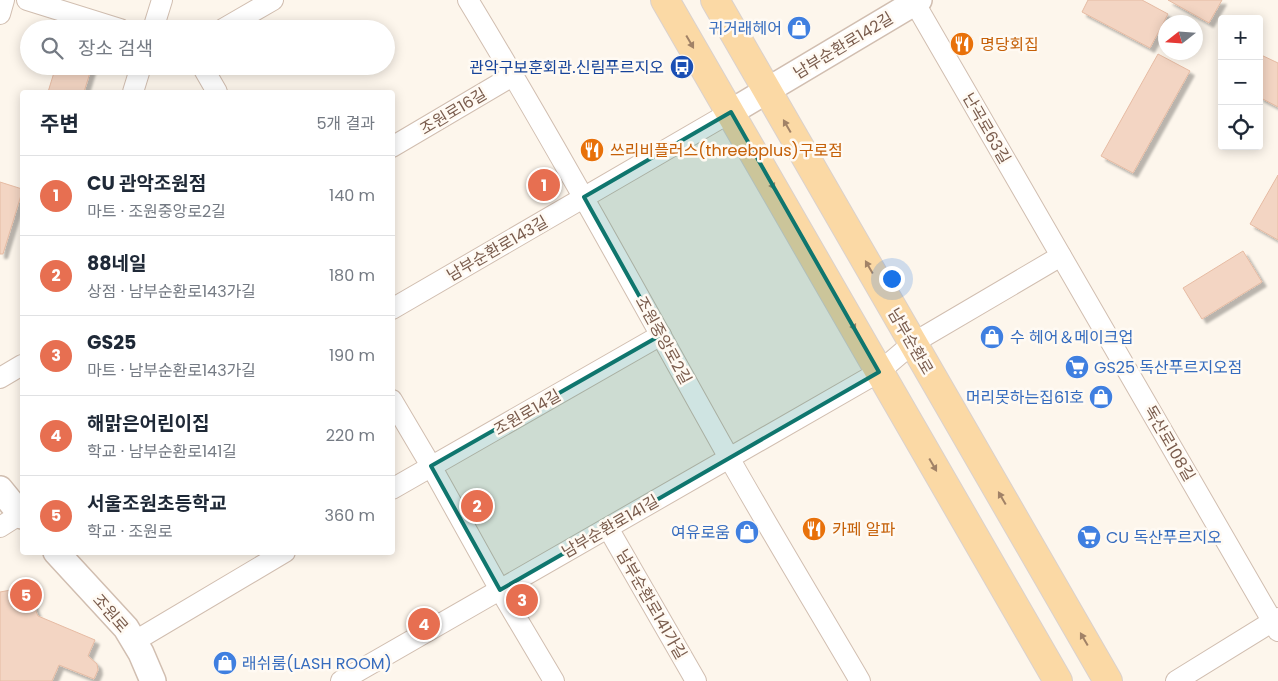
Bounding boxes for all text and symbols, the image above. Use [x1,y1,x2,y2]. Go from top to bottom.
street label: 남부순환로142길 [789,7,897,84]
shop icon: 귀거래헤어 [786,15,812,41]
north arrow [1158,15,1203,60]
map controls [1218,15,1263,150]
button: + [1218,15,1263,60]
place label: 귀거래헤어 [708,17,782,40]
search box [20,20,395,75]
restaurant icon: 명당회집 [949,31,975,57]
place label: 명당회집 [980,33,1039,56]
icon: search [38,34,66,62]
text: 장소 검색 [78,35,153,62]
one-way arrow [686,35,694,50]
bus stop icon: 관악구보훈회관.신림푸르지오 [669,54,695,80]
place label: 관악구보훈회관.신림푸르지오 [469,56,664,79]
button: − [1218,60,1263,105]
street label: 조원로16길 [416,82,491,140]
street label: 난곡로63길 [957,89,1016,168]
button: locate [1218,105,1263,150]
text: 주변 [40,109,79,138]
text: 5개 결과 [317,112,375,135]
one-way arrow [783,119,792,132]
restaurant icon: 쓰리비플러스(threebplus)구로점 [579,137,605,163]
place label: 쓰리비플러스(threebplus)구로점 [610,139,843,162]
pin: 1 [528,166,560,204]
text: CU 관악조원점 [87,170,206,197]
one-way arrow [767,176,776,189]
text: 1 [53,184,59,207]
text: 140 m [329,184,375,207]
text: 마트 · 조원중앙로2길 [87,200,226,223]
street label: 남부순환로143길 [443,210,552,287]
text: 88네일 [87,250,147,277]
one-way arrow [864,260,873,273]
text: 2 [51,264,61,287]
text: 180 m [329,264,375,287]
your location [879,266,905,292]
text: 상점 · 남부순환로143가길 [87,280,256,303]
street label: 조원중앙로2길 [630,292,697,388]
street label: 남부순환로 [882,304,939,379]
one-way arrow [848,316,856,331]
shop icon: 수 헤어＆메이크업 [979,324,1005,350]
place label: 수 헤어＆메이크업 [1010,326,1133,349]
text: GS25 [87,329,136,356]
text: 3 [51,344,61,367]
text: 190 m [329,344,375,367]
supermarket icon: GS25 독산푸르지오점 [1064,354,1090,380]
place label: GS25 독산푸르지오점 [1094,356,1242,379]
text: 마트 · 남부순환로143가길 [87,359,256,382]
street label: 조원로14길 [489,384,565,441]
shop icon: 머리못하는집61호 [1088,384,1114,410]
place label: 머리못하는집61호 [966,386,1084,409]
street label: 독산로108길 [1139,401,1201,485]
text: 해맑은어린이집 [87,410,209,437]
text: 4 [51,424,61,447]
text: 220 m [326,424,375,447]
text: 학교 · 남부순환로141길 [87,440,237,463]
one-way arrow [929,457,937,472]
pin: 2 [461,487,493,525]
street label: 남부순환로141길 [557,489,663,564]
text: 서울조원초등학교 [87,490,227,517]
one-way arrow [998,492,1007,505]
text: 5 [51,504,61,527]
text: 360 m [325,504,375,527]
restaurant icon: 카페 알파 [801,516,827,542]
place label: 카페 알파 [832,518,895,541]
shop icon: 여유로움 [734,519,760,545]
text: 학교 · 조원로 [87,520,173,543]
place label: 여유로움 [671,521,730,544]
supermarket icon: CU 독산푸르지오 [1076,524,1102,550]
place label: CU 독산푸르지오 [1106,526,1222,549]
street label: 남부순환로141가길 [611,545,692,663]
pin: 5 [10,576,42,614]
pin: 3 [506,581,538,619]
street label: 조원로 [87,589,134,638]
pin: 4 [408,605,440,643]
one-way arrow [1079,632,1088,645]
shop icon: 래쉬룸(LASH ROOM) [212,650,238,676]
place label: 래쉬룸(LASH ROOM) [242,652,392,675]

